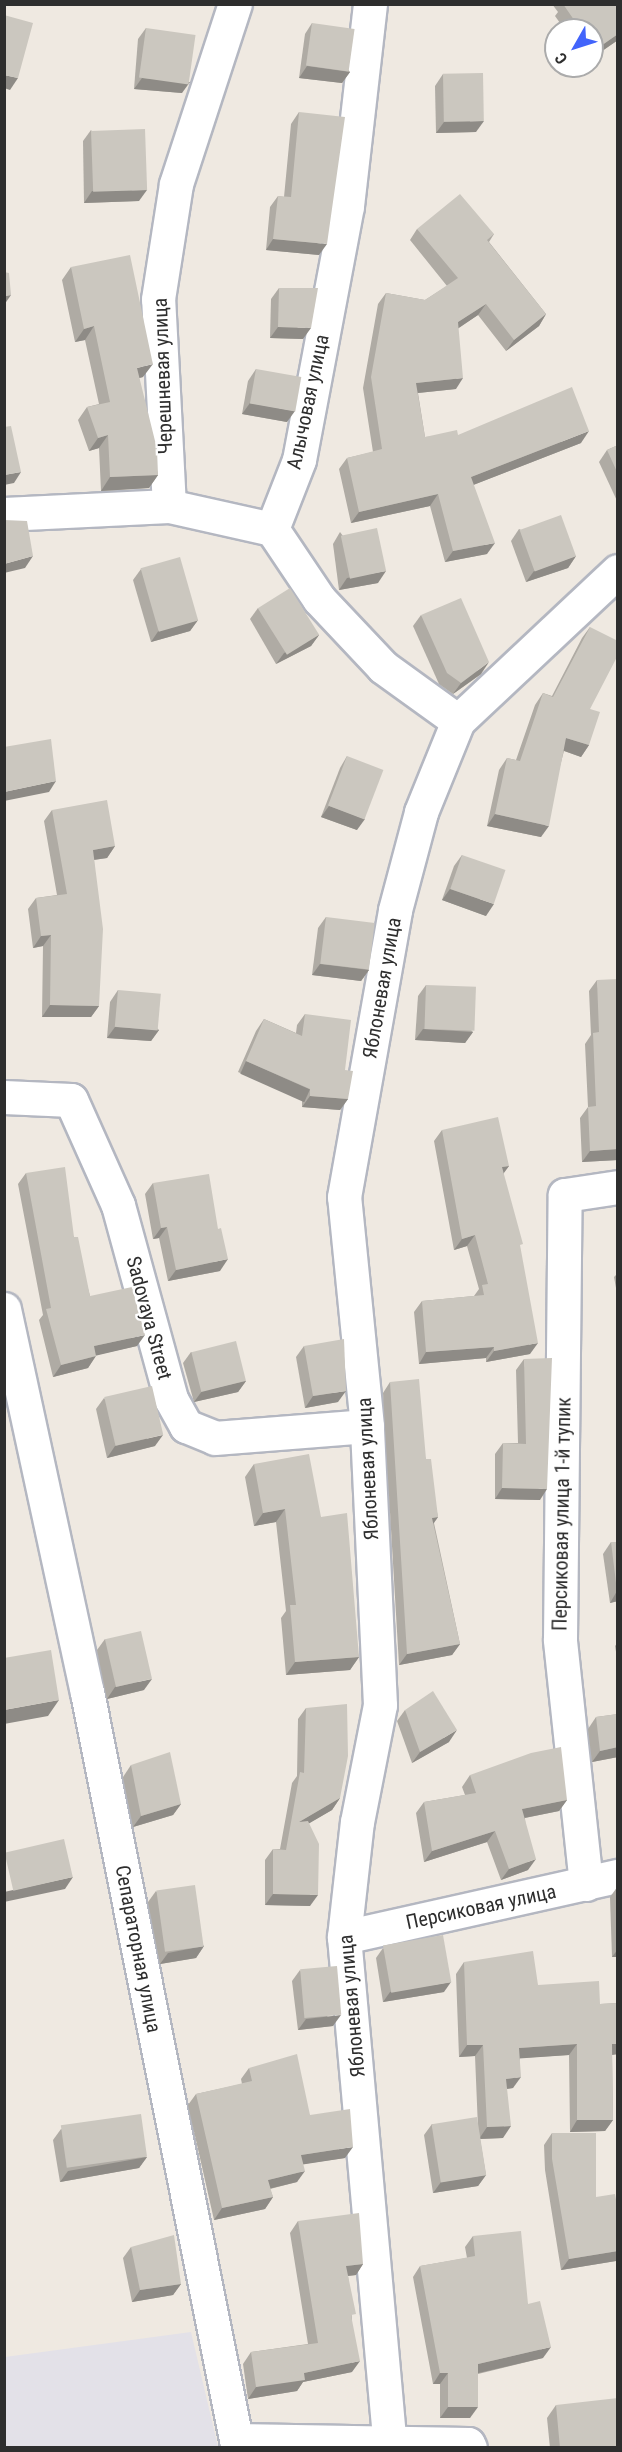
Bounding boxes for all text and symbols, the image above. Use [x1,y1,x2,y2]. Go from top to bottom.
north arrow [544,18,604,78]
text: С [551,49,571,68]
street label: Черешневая улица [148,297,178,455]
street label: Алычовая улица [282,332,334,472]
street label: Яблоневая улица [358,915,406,1061]
street label: Sadovaya Street [121,1254,177,1382]
street label: Яблоневая улица [352,1397,384,1541]
street label: Персиковая улица 1-й тупик [548,1397,576,1631]
street label: Сепараторная улица [110,1863,166,2035]
street label: Персиковая улица [404,1879,558,1935]
street label: Яблоневая улица [334,1934,370,2078]

